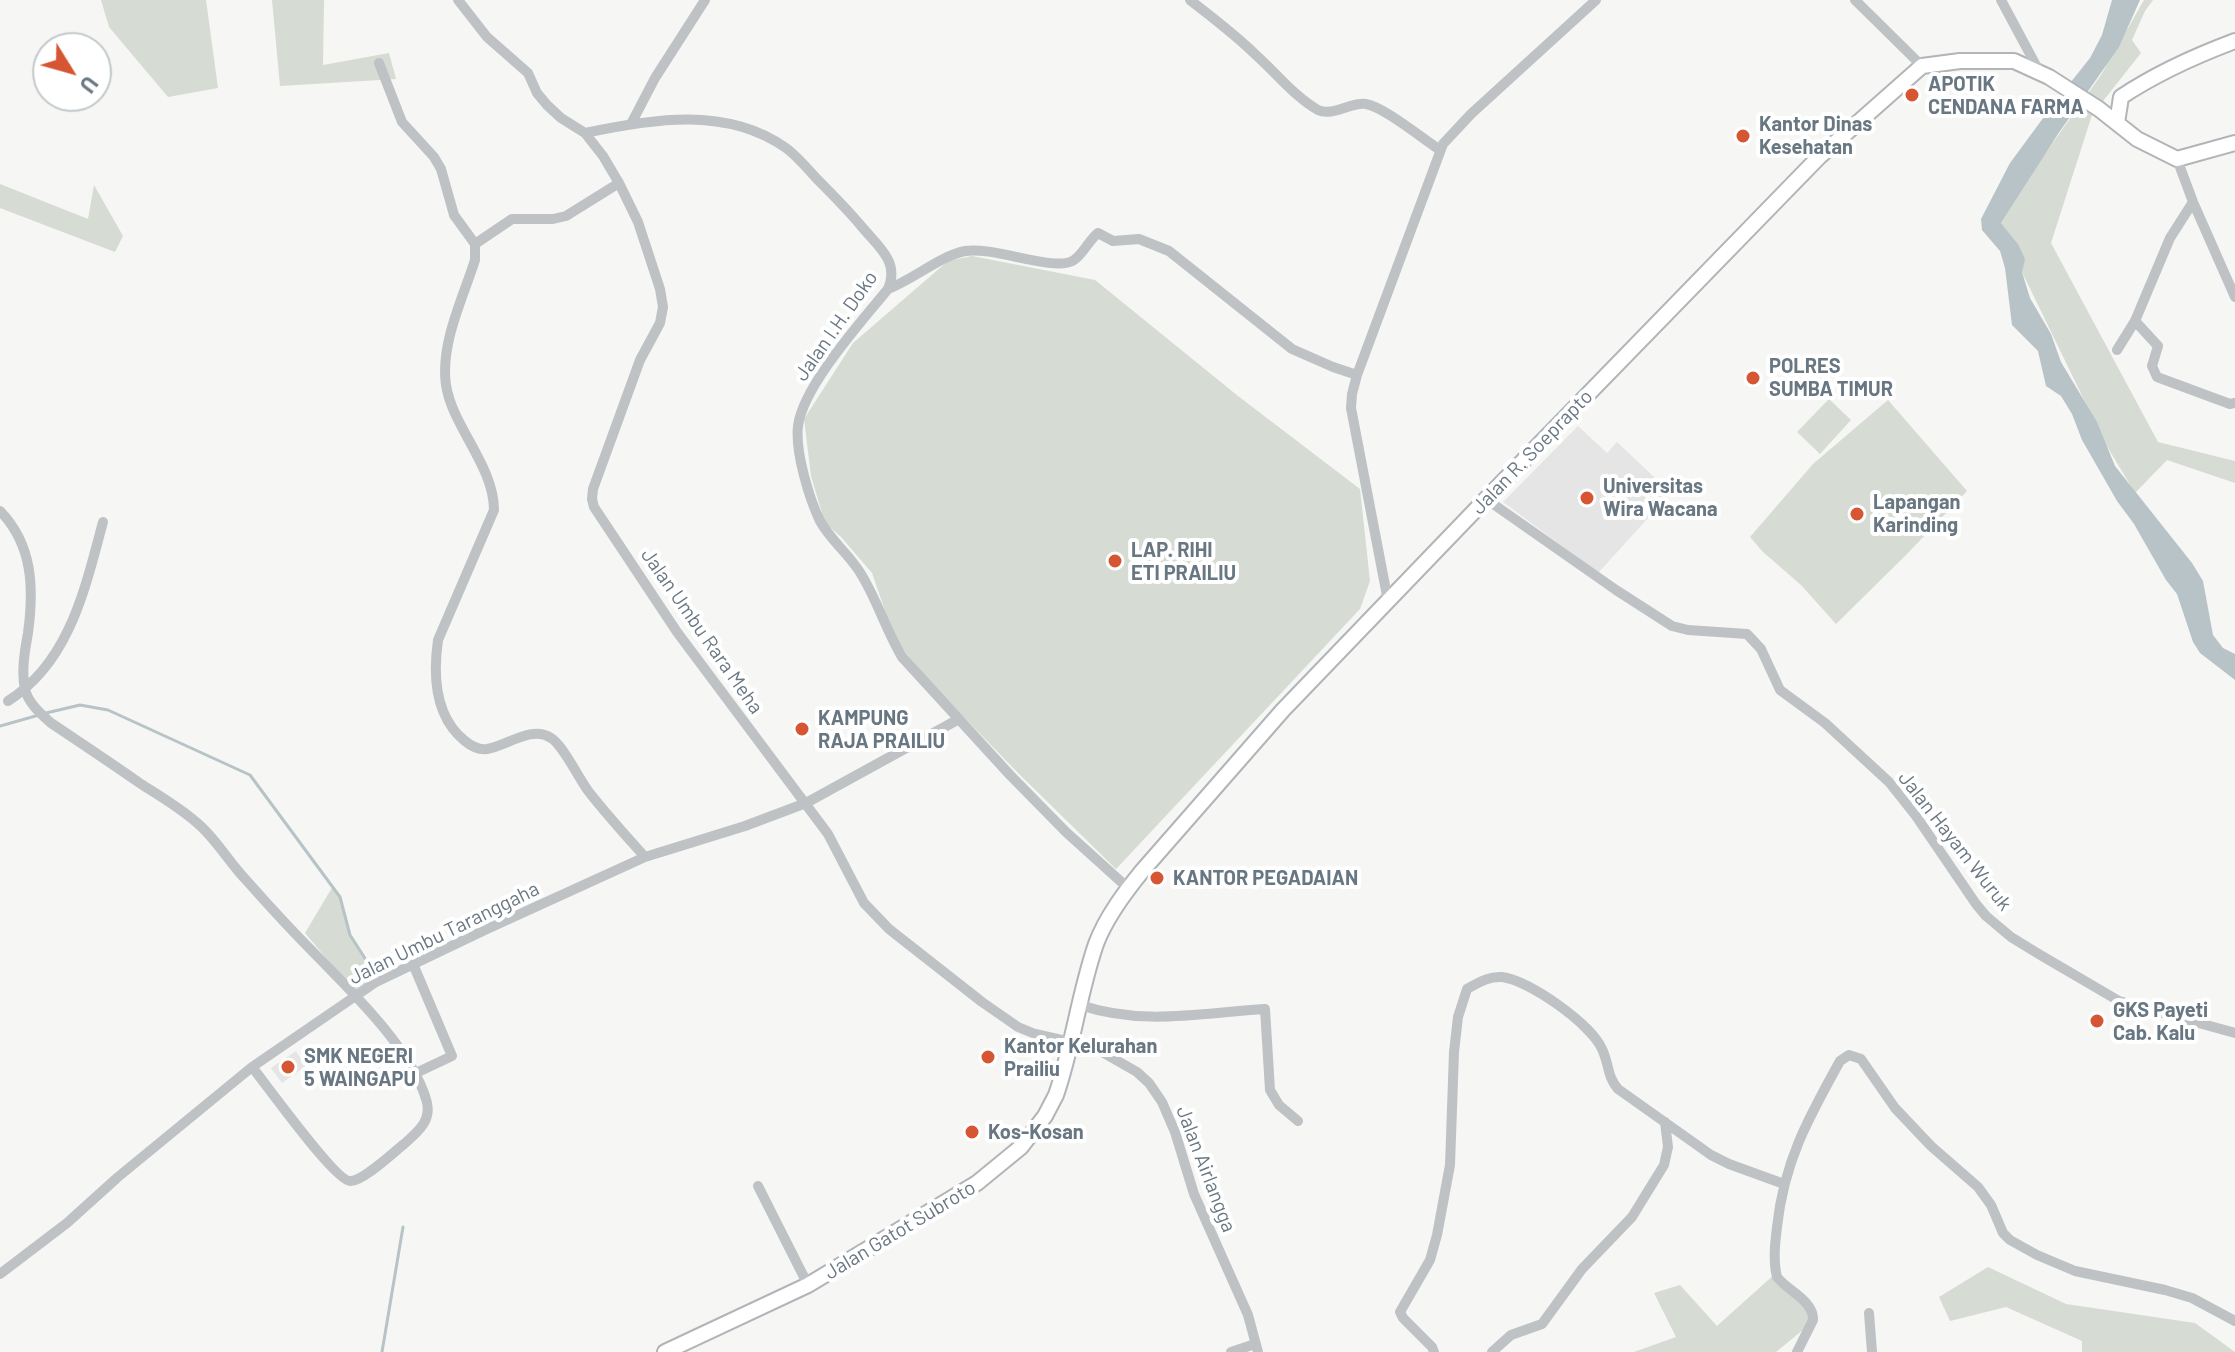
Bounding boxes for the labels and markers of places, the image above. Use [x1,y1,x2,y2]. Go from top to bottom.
place label: APOTIK CENDANA FARMA [1928,72,2084,119]
marker: APOTIK CENDANA FARMA [1903,86,1921,104]
place label: Kantor Dinas Kesehatan [1759,112,1872,159]
marker: Kantor Dinas Kesehatan [1734,127,1752,145]
place label: POLRES SUMBA TIMUR [1769,354,1893,401]
marker: POLRES SUMBA TIMUR [1744,369,1762,387]
place label: Universitas Wira Wacana [1603,474,1717,521]
marker: Universitas Wira Wacana [1578,489,1596,507]
place label: Lapangan Karinding [1873,490,1960,537]
marker: Lapangan Karinding [1848,505,1866,523]
place label: LAP. RIHI ETI PRAILIU [1131,538,1236,585]
marker: LAP. RIHI ETI PRAILIU [1106,552,1124,570]
place label: KAMPUNG RAJA PRAILIU [818,706,945,753]
marker: KAMPUNG RAJA PRAILIU [793,720,811,738]
place label: KANTOR PEGADAIAN [1173,866,1358,890]
marker: KANTOR PEGADAIAN [1148,869,1166,887]
place label: GKS Payeti Cab. Kalu [2113,998,2208,1045]
marker: GKS Payeti Cab. Kalu [2088,1012,2106,1030]
place label: Kantor Kelurahan Prailiu [1004,1034,1157,1081]
place label: SMK NEGERI 5 WAINGAPU [304,1044,416,1091]
marker: Kantor Kelurahan Prailiu [979,1048,997,1066]
marker: SMK NEGERI 5 WAINGAPU [279,1058,297,1076]
place label: Kos-Kosan [988,1120,1084,1144]
marker: Kos-Kosan [963,1123,981,1141]

